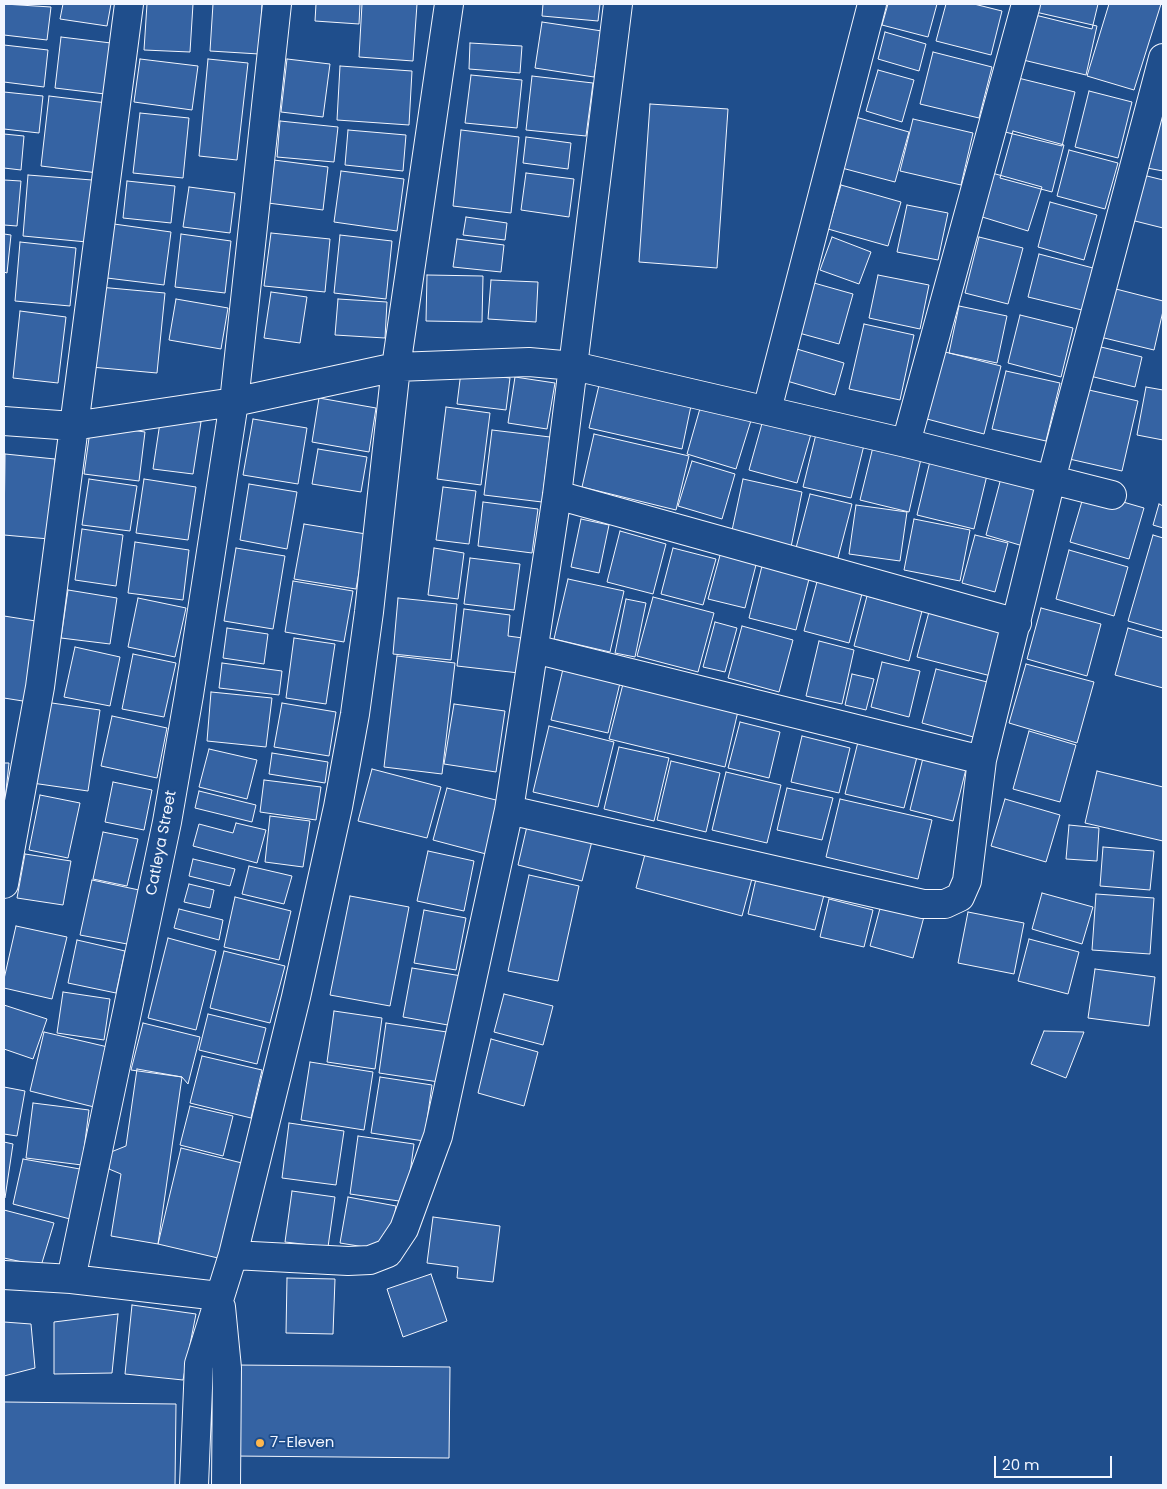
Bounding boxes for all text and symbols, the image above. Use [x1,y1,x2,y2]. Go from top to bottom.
street label: Catleya Street [143,789,181,897]
place label: 7-Eleven [270,1434,334,1452]
marker: 7-Eleven [254,1437,266,1449]
scale bar [997,1446,1114,1478]
text: 20 m [1002,1454,1040,1475]

